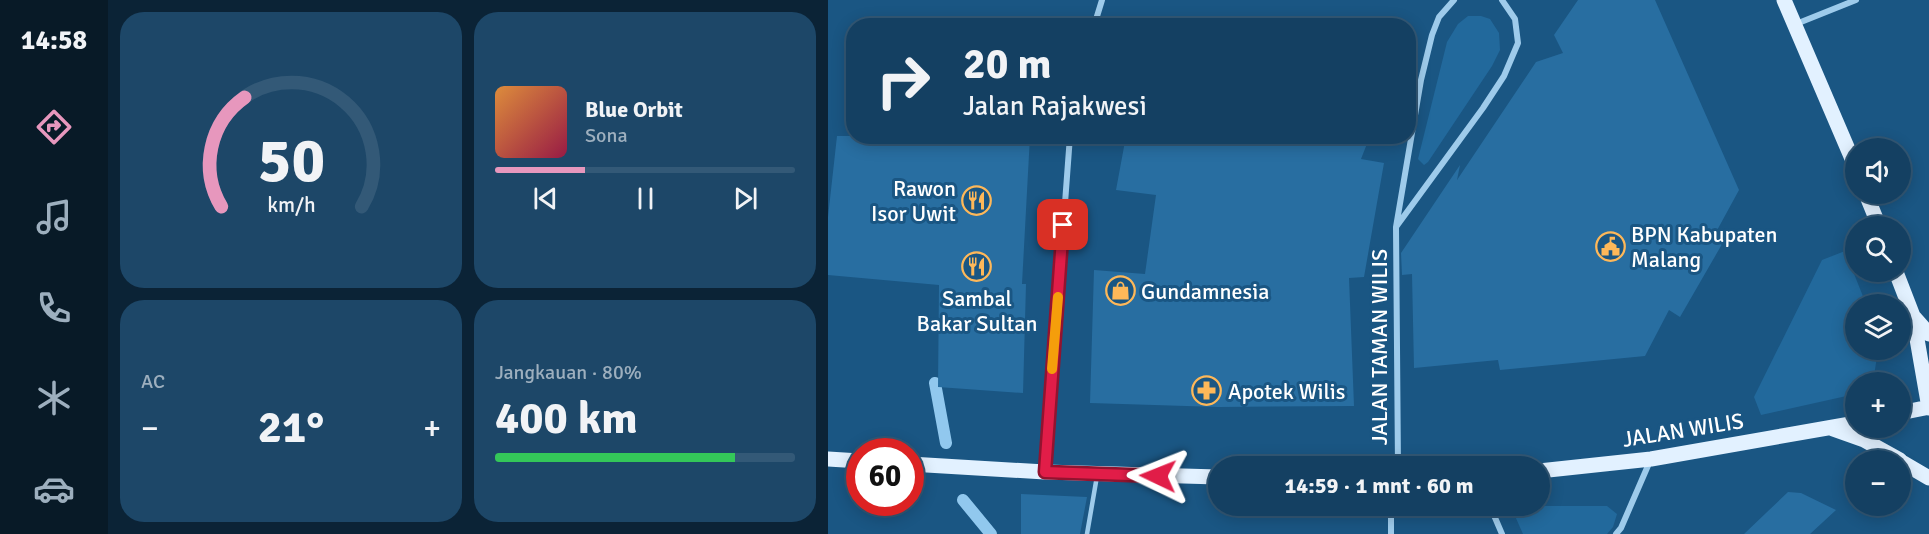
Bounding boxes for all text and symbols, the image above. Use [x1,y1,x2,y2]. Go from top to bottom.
text: 14:58 [21,24,87,57]
text: 20 m [963,39,1052,90]
icon: right [864,42,942,120]
text: Jalan Rajakwesi [963,90,1147,123]
text: Blue Orbit [585,96,683,123]
icon: directions [33,106,75,148]
text: 50 [257,122,325,199]
text: Sona [585,123,628,148]
map controls [1845,138,1911,516]
button: sound [1845,138,1911,204]
place label: Rawon Isor Uwit [871,175,956,227]
icon: previous [529,182,562,215]
icon: pause [629,182,662,215]
icon: next [729,182,762,215]
restaurant icon: Rawon Isor Uwit [961,185,993,217]
text: km/h [267,193,315,219]
icon: music [33,196,75,238]
pin [1037,199,1088,250]
icon: arrive [1046,208,1079,241]
button: search [1845,216,1911,282]
place label: BPN Kabupaten Malang [1631,221,1778,273]
public building icon: BPN Kabupaten Malang [1594,231,1626,263]
street label: JALAN TAMAN WILIS [1366,249,1393,445]
restaurant icon: Sambal Bakar Sultan [961,250,993,282]
shop icon: Gundamnesia [1104,275,1136,307]
place label: Gundamnesia [1141,278,1269,305]
place label: Sambal Bakar Sultan [917,285,1037,337]
icon: phone [33,287,75,329]
button: layers [1845,294,1911,360]
text: Jangkauan · 80% [495,360,642,385]
text: AC [141,369,165,394]
button: + [1845,372,1911,438]
pharmacy icon: Apotek Wilis [1191,375,1223,407]
icon: climate [33,377,75,419]
place label: Apotek Wilis [1228,378,1345,405]
text: 400 km [495,391,638,446]
text: 21° [258,400,324,455]
street label: JALAN WILIS [1620,407,1746,453]
text: − [141,408,159,449]
text: + [423,408,441,449]
speed limit sign: 60 [846,438,924,516]
position arrow [1126,444,1190,508]
button: − [1845,450,1911,516]
icon: car [33,468,75,510]
text: 14:59 · 1 mnt · 60 m [1284,472,1474,499]

